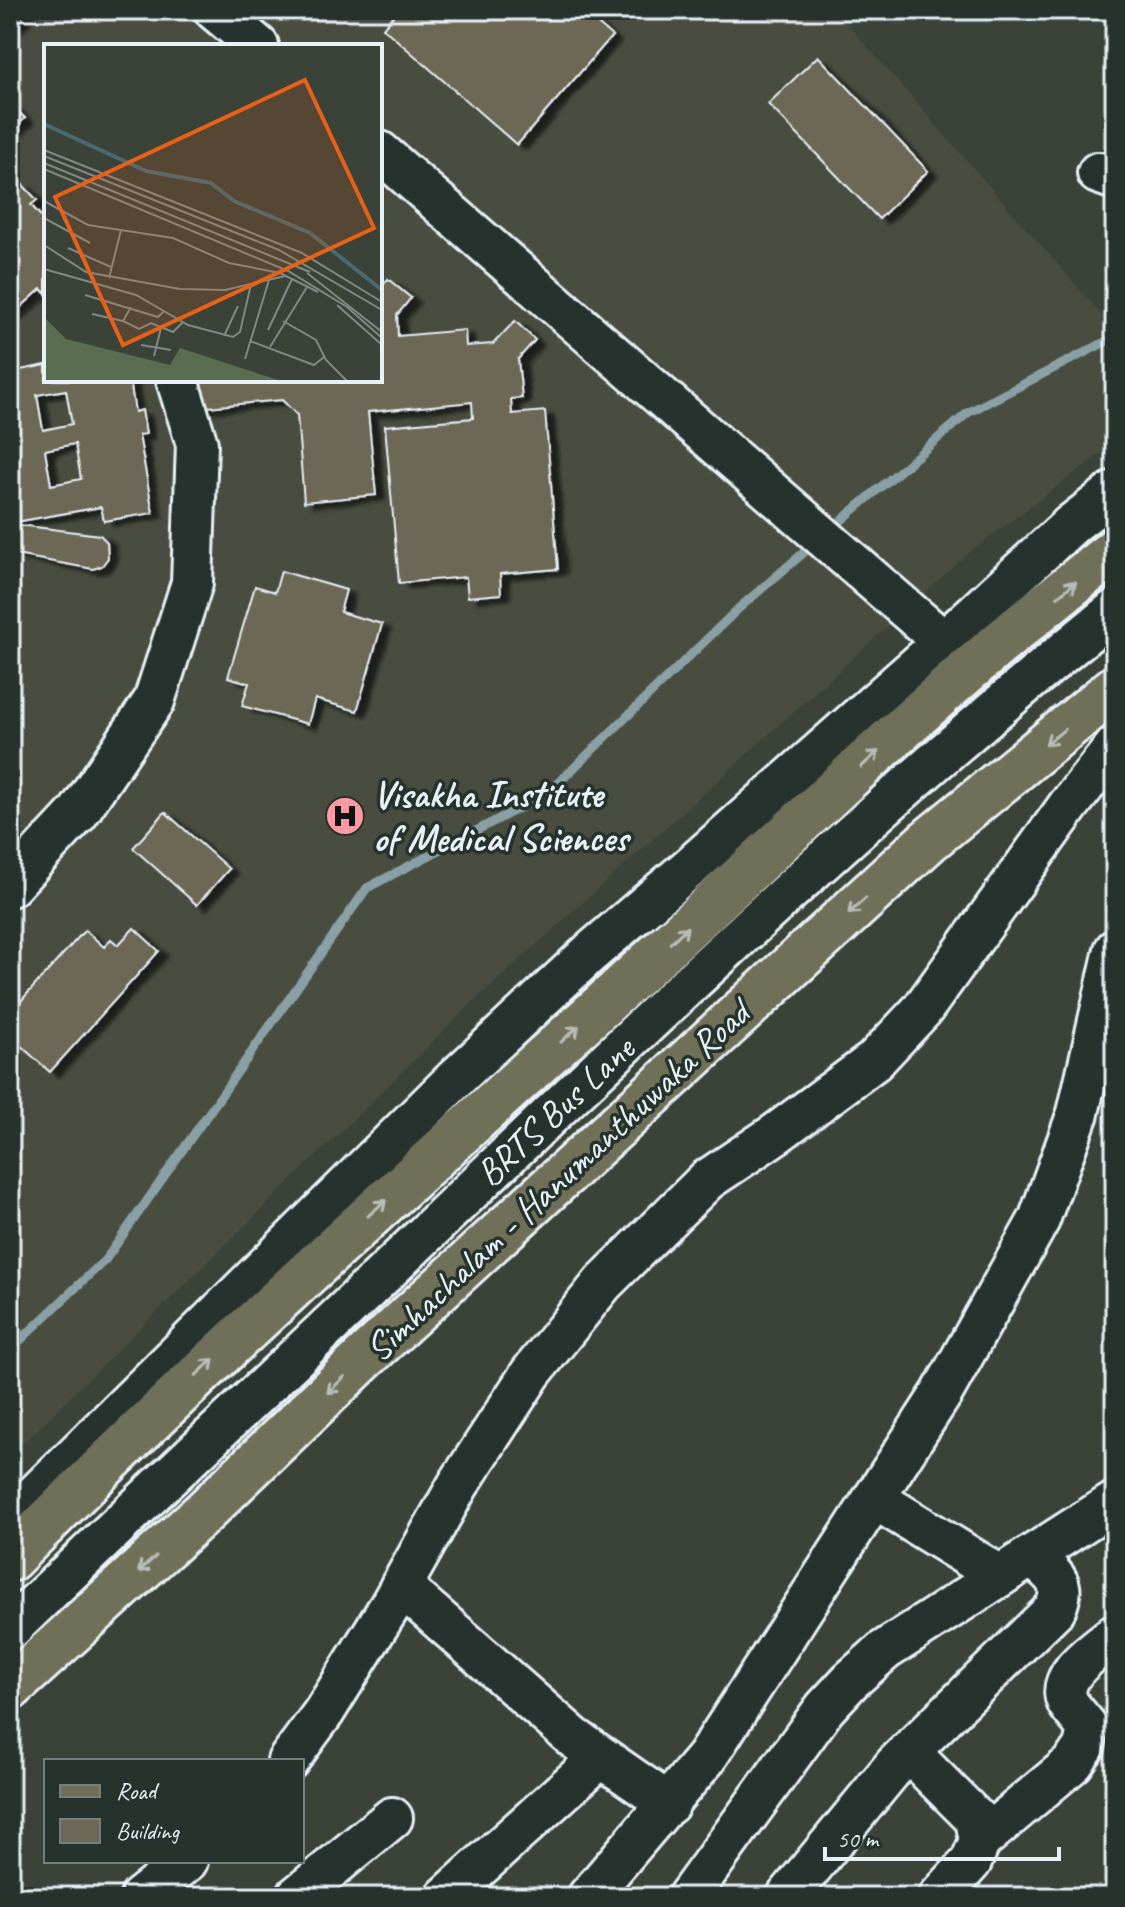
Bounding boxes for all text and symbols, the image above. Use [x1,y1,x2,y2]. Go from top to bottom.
inset map [44,44,382,382]
one-way arrow [1056,580,1077,598]
one-way arrow [1045,728,1066,746]
one-way arrow [860,750,880,768]
place label: Visakha Institute of Medical Sciences [373,771,631,862]
hospital icon: Visakha Institute of Medical Sciences [324,795,366,837]
one-way arrow [848,897,868,915]
one-way arrow [669,925,689,944]
street label: Simhachalam - Hanumanthuwaka Road [355,986,763,1372]
street label: BRTS Bus Lane [466,1024,646,1196]
one-way arrow [559,1025,579,1043]
one-way arrow [366,1200,386,1218]
one-way arrow [195,1358,214,1377]
one-way arrow [327,1375,346,1394]
one-way arrow [137,1554,157,1572]
legend [44,1759,304,1863]
text: Road [116,1776,160,1806]
scale bar [825,1811,1059,1861]
text: Building [116,1816,181,1846]
text: 50 m [837,1824,880,1854]

